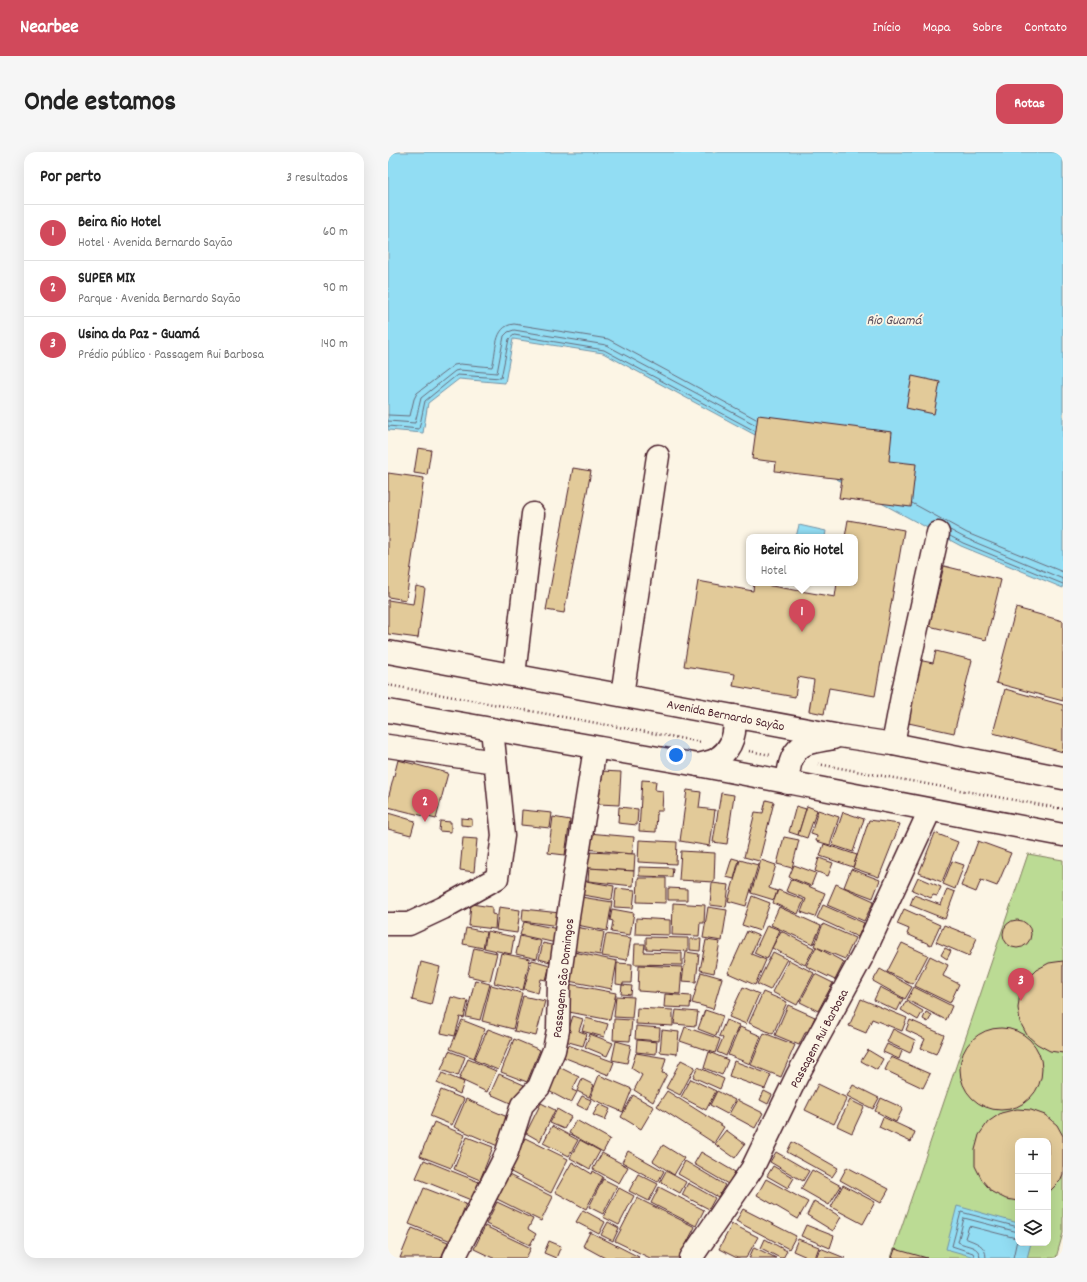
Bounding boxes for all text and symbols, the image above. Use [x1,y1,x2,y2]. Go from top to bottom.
text: Nearbee [20,15,79,42]
text: Início [873,18,901,38]
text: Mapa [923,18,950,38]
text: Sobre [972,18,1002,38]
text: Contato [1024,18,1067,38]
text: Onde estamos [24,84,176,124]
button: Rotas [996,84,1063,124]
text: Por perto [40,166,101,190]
text: 3 resultados [286,169,348,188]
text: Beira Rio Hotel [78,212,161,234]
text: 1 [52,223,54,242]
text: 60 m [323,223,348,242]
text: Hotel · Avenida Bernardo Sayão [78,234,233,253]
text: SUPER MIX [78,268,135,290]
text: 2 [50,279,56,298]
text: 90 m [323,279,348,298]
text: Parque · Avenida Bernardo Sayão [78,290,241,309]
water label: Rio Guamá [866,311,924,331]
text: Usina da Paz - Guamá [78,324,200,346]
text: 3 [50,335,56,354]
text: 140 m [321,335,348,354]
text: Prédio público · Passagem Rui Barbosa [78,346,264,365]
popup [746,534,858,586]
text: Beira Rio Hotel [761,540,843,562]
text: Hotel [761,562,787,581]
pin: 1 [789,599,815,632]
street label: Avenida Bernardo Sayão [665,696,786,737]
your location [666,745,686,765]
pin: 2 [412,789,438,822]
street label: Passagem São Domingos [549,918,580,1039]
pin: 3 [1008,968,1034,1001]
street label: Passagem Rui Barbosa [786,985,855,1092]
map controls [1015,1138,1051,1246]
button: + [1015,1138,1051,1174]
button: − [1015,1174,1051,1210]
button: layers [1015,1210,1051,1246]

